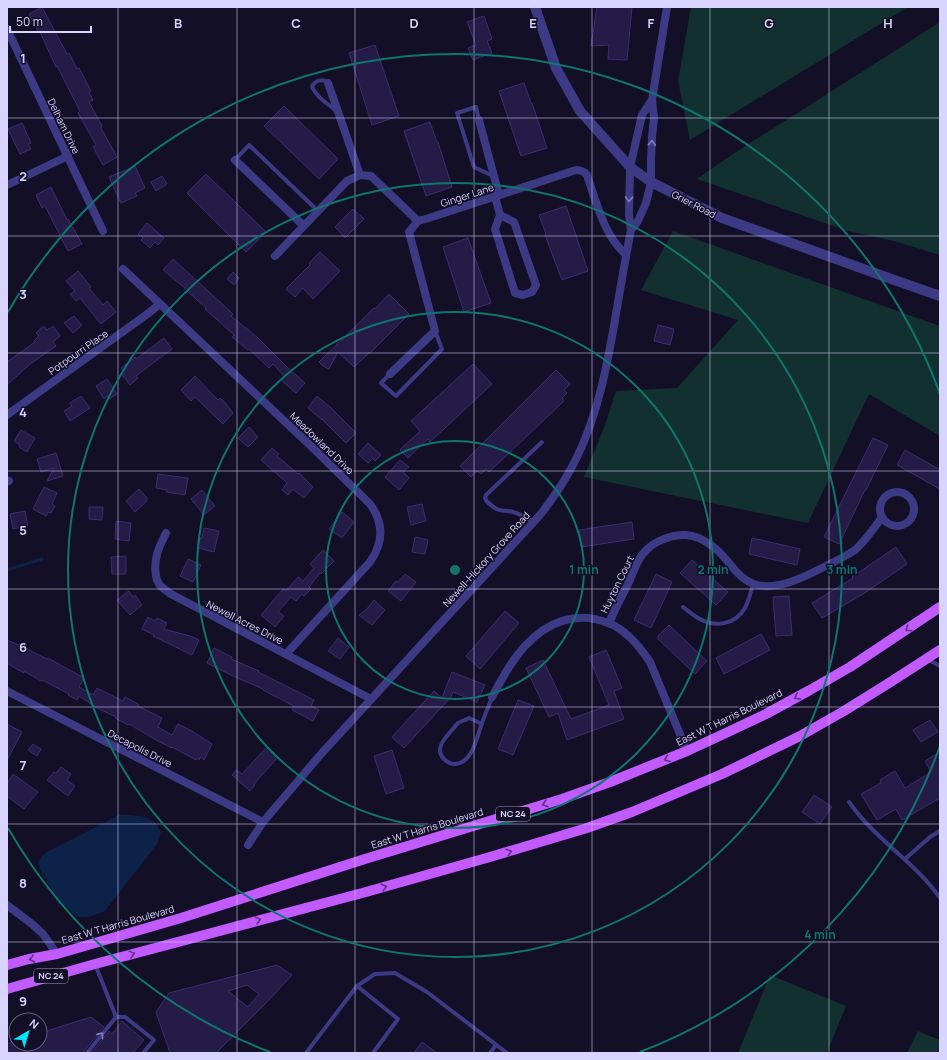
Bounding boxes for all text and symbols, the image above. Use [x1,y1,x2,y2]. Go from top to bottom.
scale bar [10,8,91,34]
text: 50 m [16,13,43,30]
text: B [174,14,182,32]
text: C [291,14,301,32]
text: D [409,14,419,32]
text: E [529,14,537,32]
text: F [648,14,655,32]
text: G [764,14,774,32]
text: H [883,14,893,32]
text: 1 [20,49,26,67]
street label: Delham Drive [44,96,84,156]
one-way arrow [647,140,656,146]
text: 2 [19,167,27,185]
street label: Ginger Lane [439,180,496,210]
street label: Grier Road [669,187,719,221]
one-way arrow [625,196,633,202]
text: 3 [19,285,27,303]
street label: Potpourri Place [45,326,111,378]
text: 4 [19,403,27,421]
street label: Meadowland Drive [287,409,357,477]
street label: Newell-Hickory Grove Road [439,508,533,610]
text: 5 [19,521,27,539]
street label: Huyton Court [597,553,637,615]
text: 1 min [569,561,599,578]
text: 2 min [697,561,729,578]
text: 3 min [826,561,858,578]
centre of rings [448,563,462,577]
street label: Newell Acres Drive [204,597,286,647]
one-way arrow [905,624,912,632]
text: 6 [19,638,27,656]
street label: East W T Harris Boulevard [674,685,784,749]
one-way arrow [794,693,801,700]
street label: Decapolis Drive [105,726,175,770]
one-way arrow [664,755,671,763]
text: 7 [20,756,27,774]
one-way arrow [542,799,549,808]
street label: East W T Harris Boulevard [369,804,485,852]
road number: NC 24 [496,807,530,821]
one-way arrow [505,848,512,857]
text: 8 [19,874,27,892]
one-way arrow [380,883,387,892]
street label: East W T Harris Boulevard [60,901,176,947]
one-way arrow [255,917,261,925]
text: 4 min [804,926,836,943]
one-way arrow [129,950,136,959]
one-way arrow [28,954,35,962]
road number: NC 24 [34,969,68,983]
text: 9 [19,992,27,1010]
north arrow [8,1012,48,1052]
text: N [27,1015,42,1032]
one-way arrow [97,1032,104,1039]

